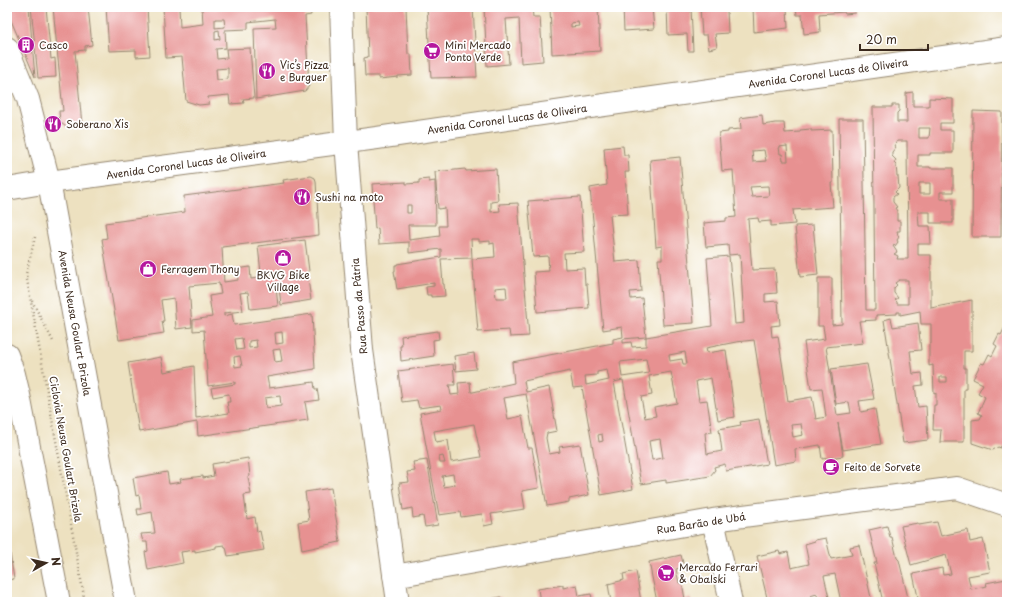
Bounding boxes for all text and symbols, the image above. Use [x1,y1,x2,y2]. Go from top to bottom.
scale bar [860,26,928,52]
text: 20 m [866,30,897,48]
building icon: Casco [16,35,36,55]
place label: Casco [39,37,68,52]
place label: Mini Mercado Ponto Verde [445,37,511,64]
supermarket icon: Mini Mercado Ponto Verde [422,41,442,61]
street label: Avenida Coronel Lucas de Oliveira [747,54,910,91]
place label: Vic’s Pizza e Burguer [280,57,330,84]
restaurant icon: Vic’s Pizza e Burguer [257,61,277,81]
street label: Avenida Coronel Lucas de Oliveira [426,100,589,137]
restaurant icon: Soberano Xis [43,114,63,134]
place label: Soberano Xis [66,116,129,131]
street label: Avenida Coronel Lucas de Oliveira [105,145,268,182]
restaurant icon: Sushi na moto [292,187,312,207]
place label: Sushi na moto [315,189,384,204]
shop icon: BKVG Bike Village [273,248,293,268]
street label: Avenida Neusa Goulart Brizola [55,249,96,398]
street label: Rua Passo da Pátria [347,257,370,355]
shop icon: Ferragem Thony [138,259,158,279]
place label: Ferragem Thony [161,261,239,277]
place label: BKVG Bike Village [256,267,310,294]
street label: Ciclovia Neusa Goulart Brizola [46,375,87,524]
cafe icon: Feito de Sorvete [821,457,841,477]
place label: Feito de Sorvete [844,459,920,474]
street label: Rua Barão de Ubá [655,508,747,537]
north arrow [26,543,66,583]
text: N [47,556,65,567]
place label: Mercado Ferrari & Obalski [679,559,758,586]
supermarket icon: Mercado Ferrari & Obalski [656,563,676,583]

